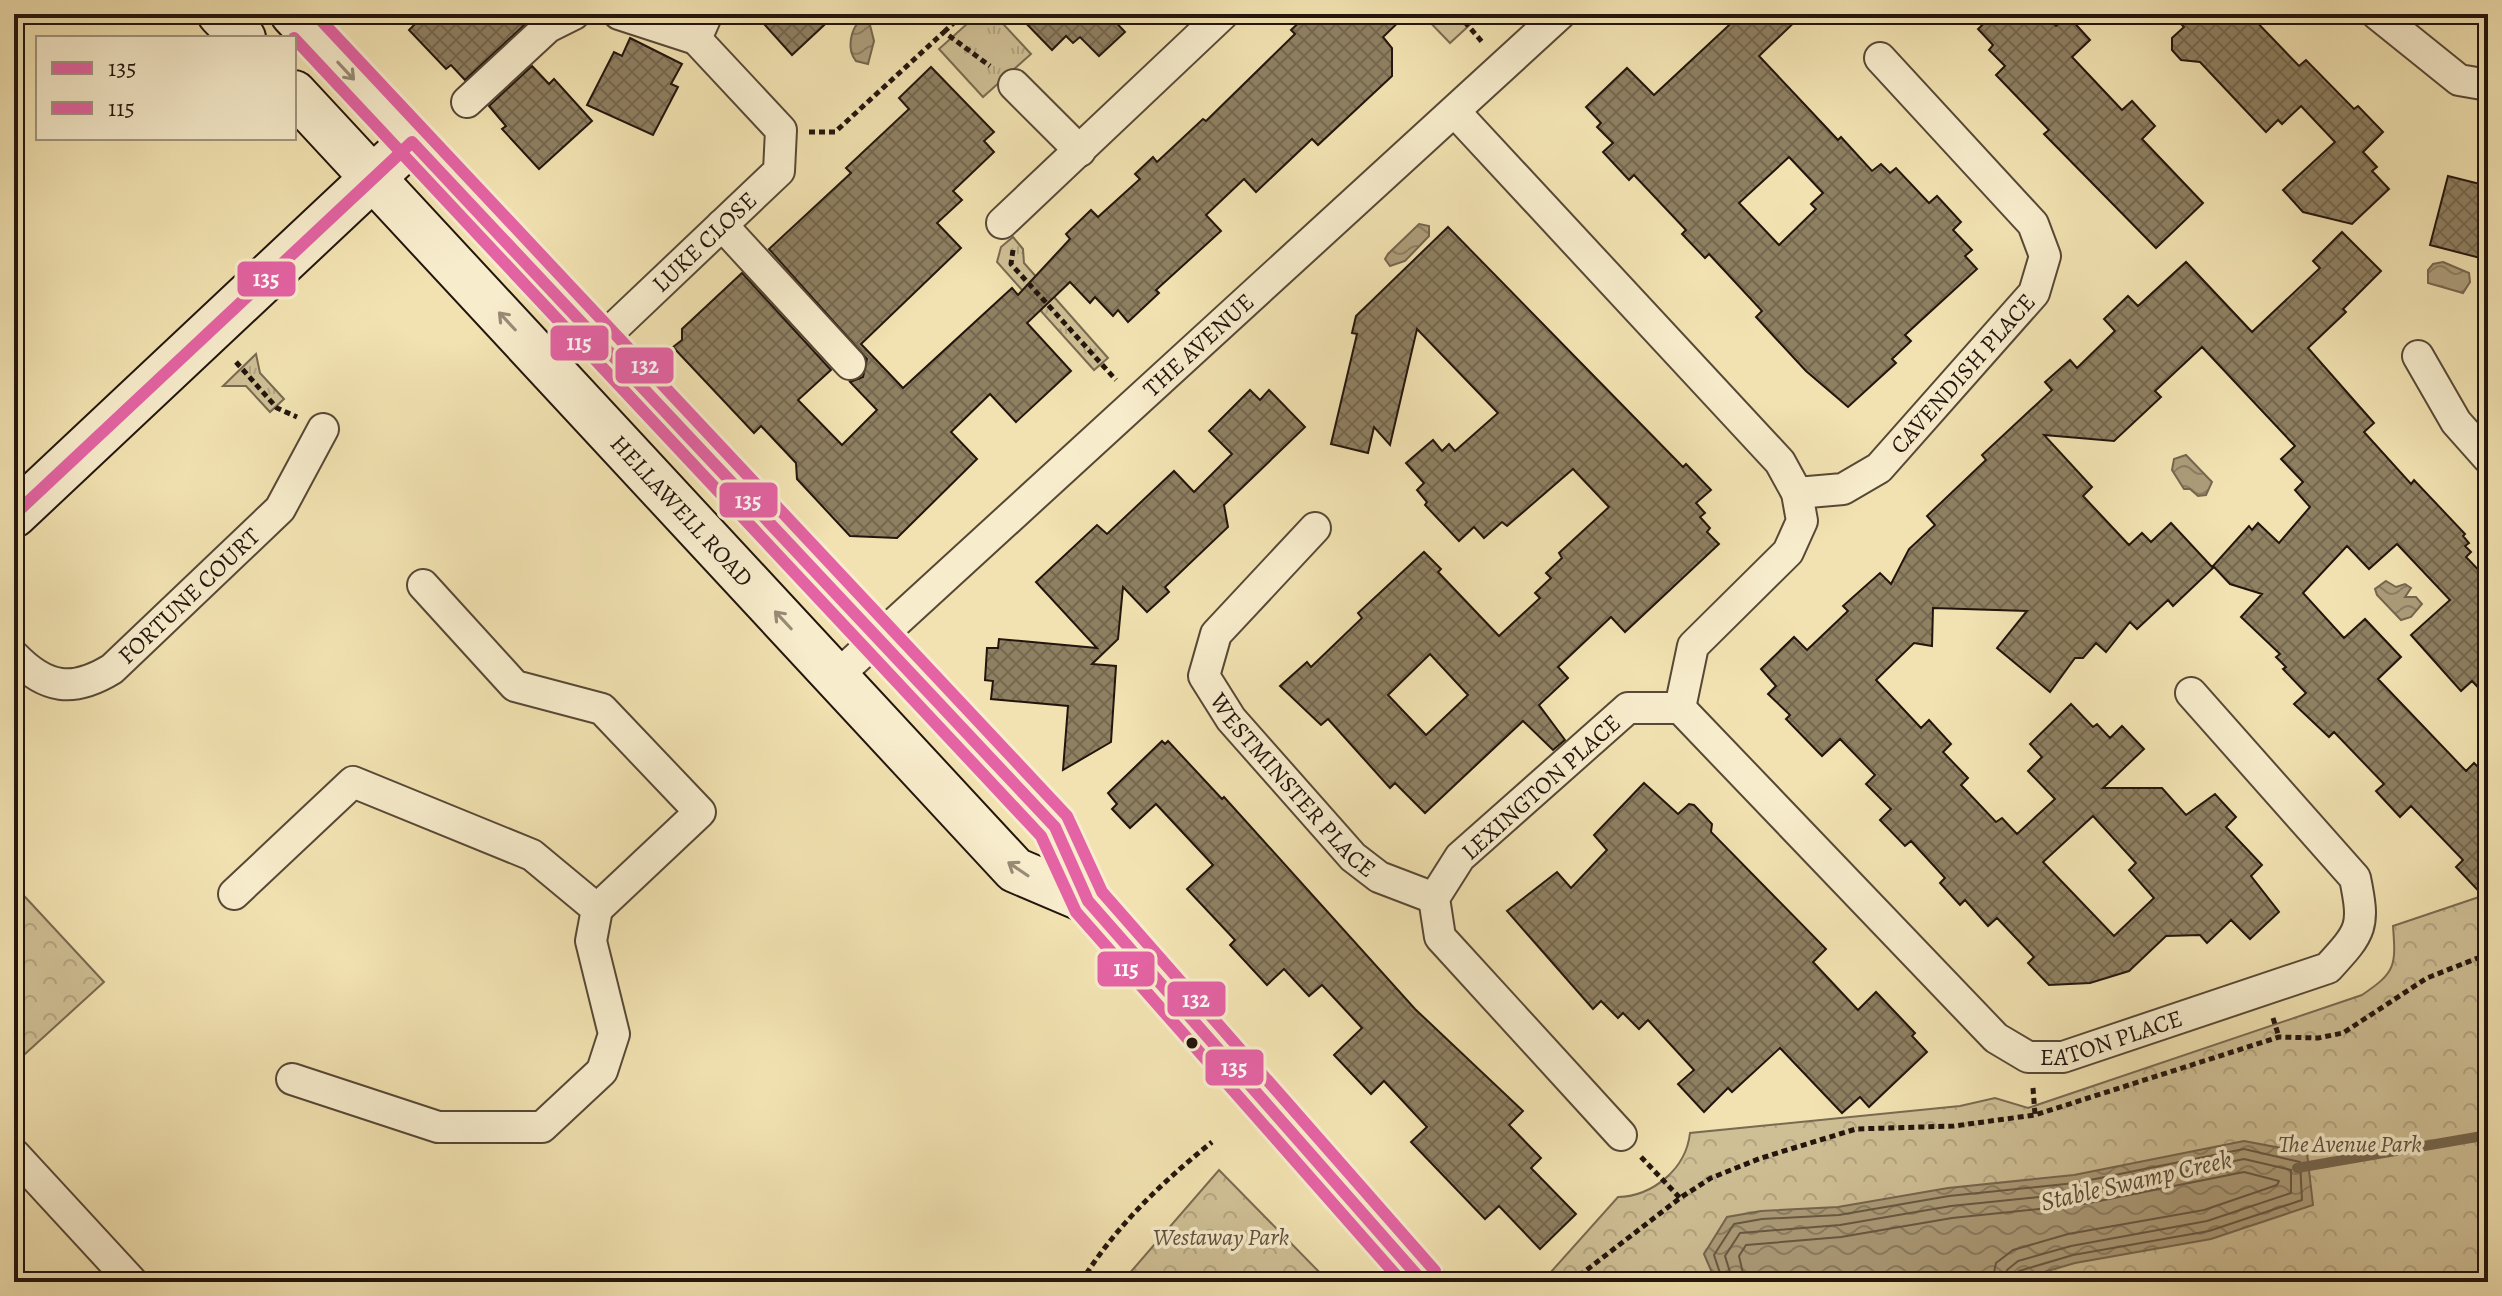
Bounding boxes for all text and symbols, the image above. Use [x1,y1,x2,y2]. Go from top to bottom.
legend [36,36,296,140]
text: 135 [108,52,137,84]
one-way arrow [337,61,356,81]
text: 115 [108,92,135,124]
street label: LUKE CLOSE [645,184,764,299]
line badge: 135 [236,260,297,298]
text: 135 [253,264,279,294]
street label: THE AVENUE [1136,286,1261,404]
street label: CAVENDISH PLACE [1883,286,2042,461]
one-way arrow [497,311,516,331]
line badge: 115 [549,324,610,362]
text: 115 [566,328,592,358]
line badge: 132 [614,346,675,385]
text: 132 [631,351,659,381]
street label: HELLAWELL ROAD [603,428,760,594]
line badge: 135 [718,481,779,519]
text: 135 [735,486,761,516]
street label: FORTUNE COURT [111,521,267,671]
one-way arrow [775,610,793,630]
street label: WESTMINSTER PLACE [1202,686,1382,885]
street label: LEXINGTON PLACE [1455,707,1627,867]
one-way arrow [1007,860,1029,877]
line badge: 115 [1096,950,1156,988]
text: 115 [1113,954,1139,984]
line badge: 132 [1166,980,1227,1018]
text: 132 [1182,985,1210,1015]
street label: EATON PLACE [2040,1002,2187,1073]
unlabelled marker [1184,1035,1200,1051]
line badge: 135 [1204,1048,1265,1087]
text: 135 [1221,1053,1247,1083]
park label: The Avenue Park [2278,1128,2422,1160]
water label: Stable Swamp Creek [2037,1142,2235,1219]
park label: Westaway Park [1153,1221,1290,1253]

